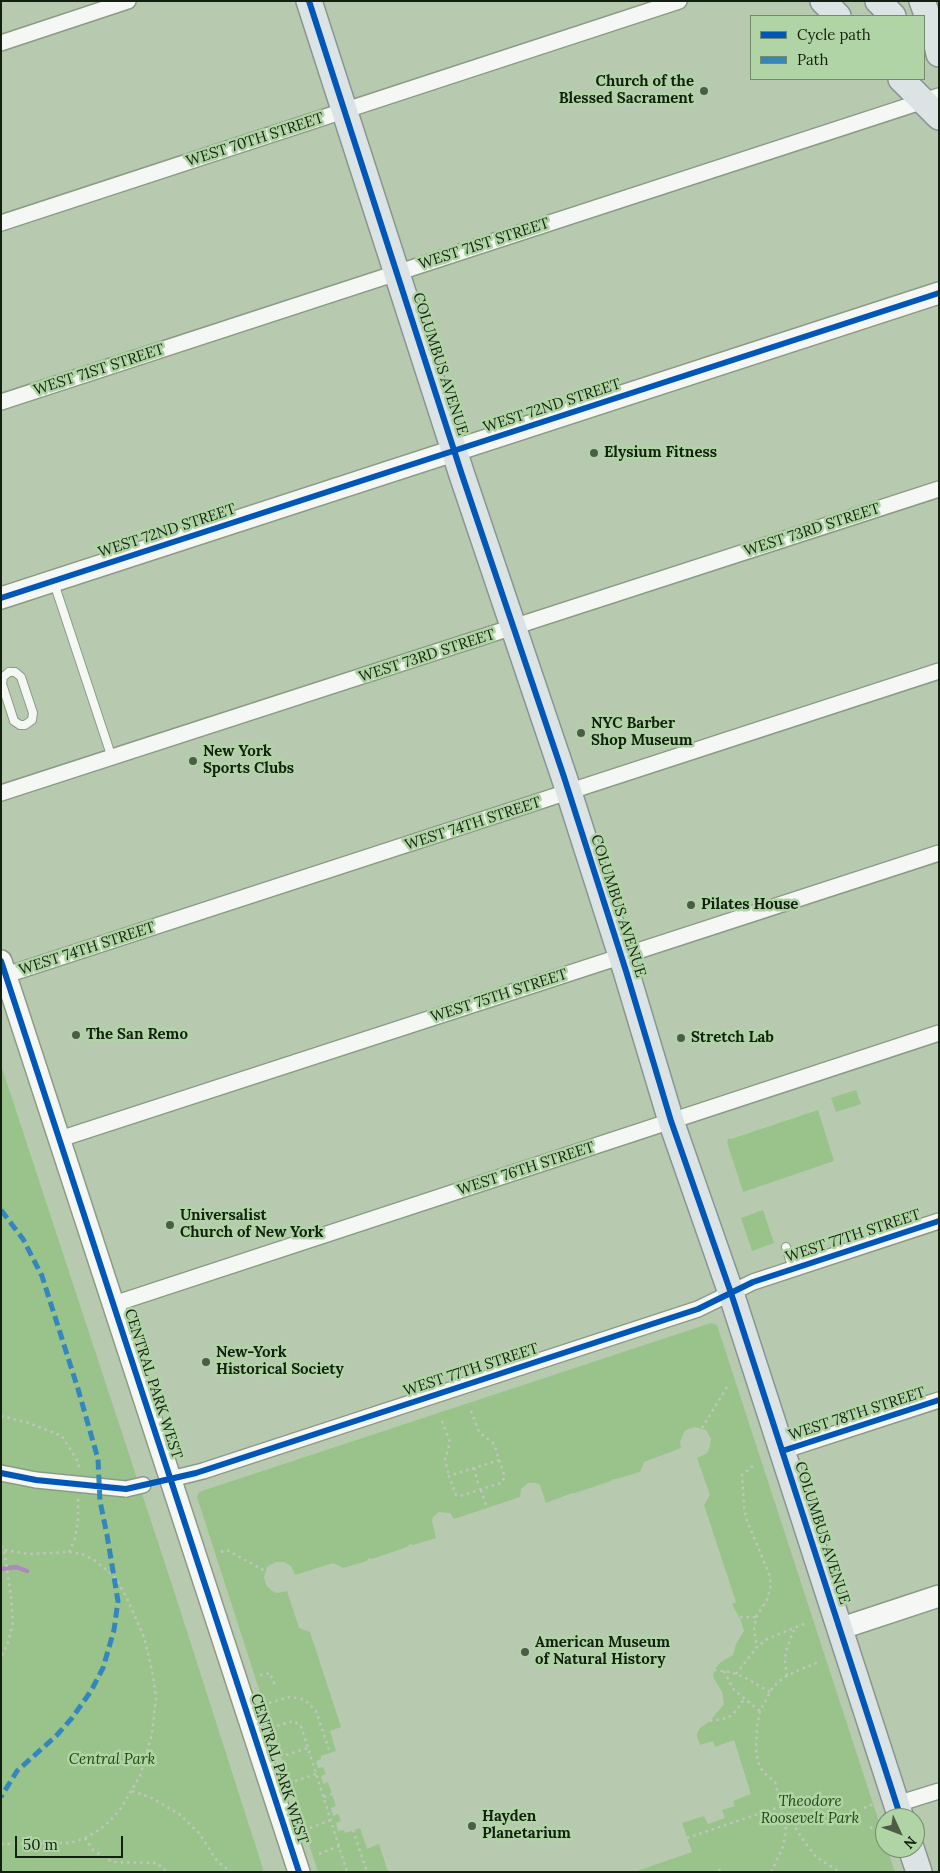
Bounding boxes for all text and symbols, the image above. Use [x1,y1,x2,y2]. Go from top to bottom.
legend [750,15,925,80]
text: Cycle path [797,25,871,44]
text: Path [797,50,828,69]
place label: Church of the Blessed Sacrament [559,73,694,108]
marker: Church of the Blessed Sacrament [698,85,710,97]
street label: WEST 70TH STREET [184,109,326,171]
street label: WEST 71ST STREET [416,214,552,274]
street label: COLUMBUS AVENUE [408,290,472,438]
street label: WEST 71ST STREET [31,340,167,400]
street label: WEST 72ND STREET [481,375,623,437]
place label: Elysium Fitness [604,444,717,462]
marker: Elysium Fitness [588,447,600,459]
street label: WEST 72ND STREET [96,500,238,562]
street label: WEST 73RD STREET [742,500,882,560]
street label: WEST 73RD STREET [357,626,497,686]
place label: NYC Barber Shop Museum [591,715,693,750]
marker: NYC Barber Shop Museum [575,727,587,739]
place label: New York Sports Clubs [203,743,294,778]
marker: New York Sports Clubs [187,755,199,767]
street label: WEST 74TH STREET [403,793,543,855]
street label: COLUMBUS AVENUE [586,832,650,980]
place label: Pilates House [701,896,798,914]
marker: Pilates House [685,899,697,911]
street label: WEST 74TH STREET [17,918,157,980]
street label: WEST 75TH STREET [428,965,570,1027]
place label: The San Remo [86,1026,188,1044]
marker: The San Remo [70,1029,82,1041]
place label: Stretch Lab [691,1029,774,1047]
marker: Stretch Lab [675,1032,687,1044]
street label: WEST 76TH STREET [455,1138,597,1200]
street label: WEST 77TH STREET [783,1206,923,1266]
place label: Universalist Church of New York [180,1207,323,1242]
marker: Universalist Church of New York [164,1219,176,1231]
street label: CENTRAL PARK WEST [120,1307,186,1461]
street label: WEST 77TH STREET [401,1340,541,1400]
place label: New-York Historical Society [216,1344,344,1379]
marker: New-York Historical Society [200,1356,212,1368]
street label: WEST 78TH STREET [786,1383,928,1445]
street label: COLUMBUS AVENUE [790,1459,854,1607]
place label: American Museum of Natural History [535,1634,670,1669]
marker: American Museum of Natural History [519,1646,531,1658]
street label: CENTRAL PARK WEST [246,1692,312,1846]
park label: Central Park [69,1751,155,1769]
park label: Theodore Roosevelt Park [761,1793,859,1828]
place label: Hayden Planetarium [482,1808,571,1843]
north arrow [875,1808,925,1858]
marker: Hayden Planetarium [466,1820,478,1832]
scale bar [18,1826,125,1858]
text: N [900,1832,921,1853]
text: 50 m [23,1835,58,1854]

